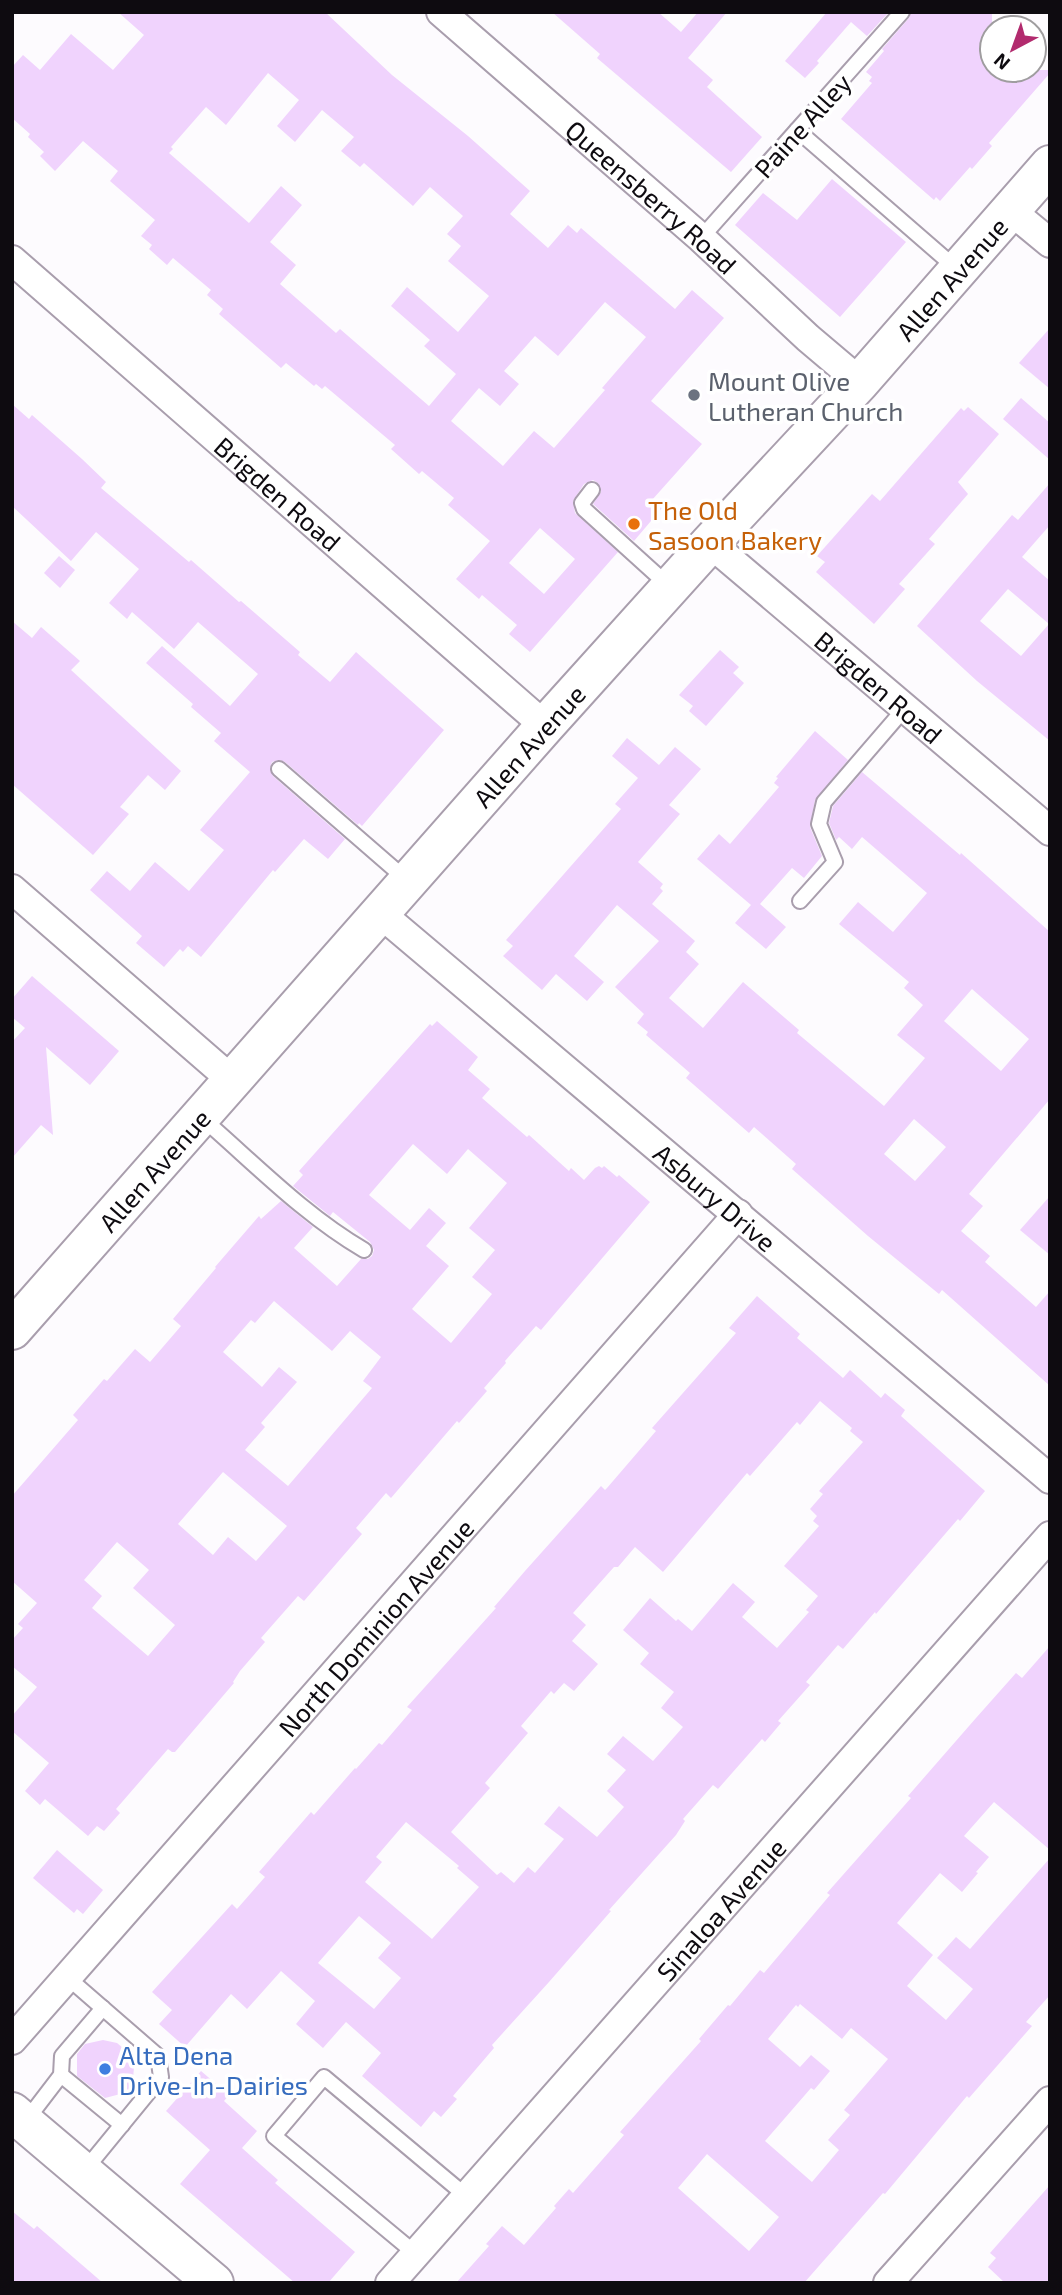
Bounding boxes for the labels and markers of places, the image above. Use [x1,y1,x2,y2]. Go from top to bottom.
place label: Mount Olive Lutheran Church [708,365,903,426]
marker: Mount Olive Lutheran Church [686,387,702,403]
place label: The Old Sasoon Bakery [648,494,822,555]
marker: The Old Sasoon Bakery [626,516,642,532]
place label: Alta Dena Drive-In-Dairies [119,2039,308,2100]
marker: Alta Dena Drive-In-Dairies [97,2061,113,2077]

